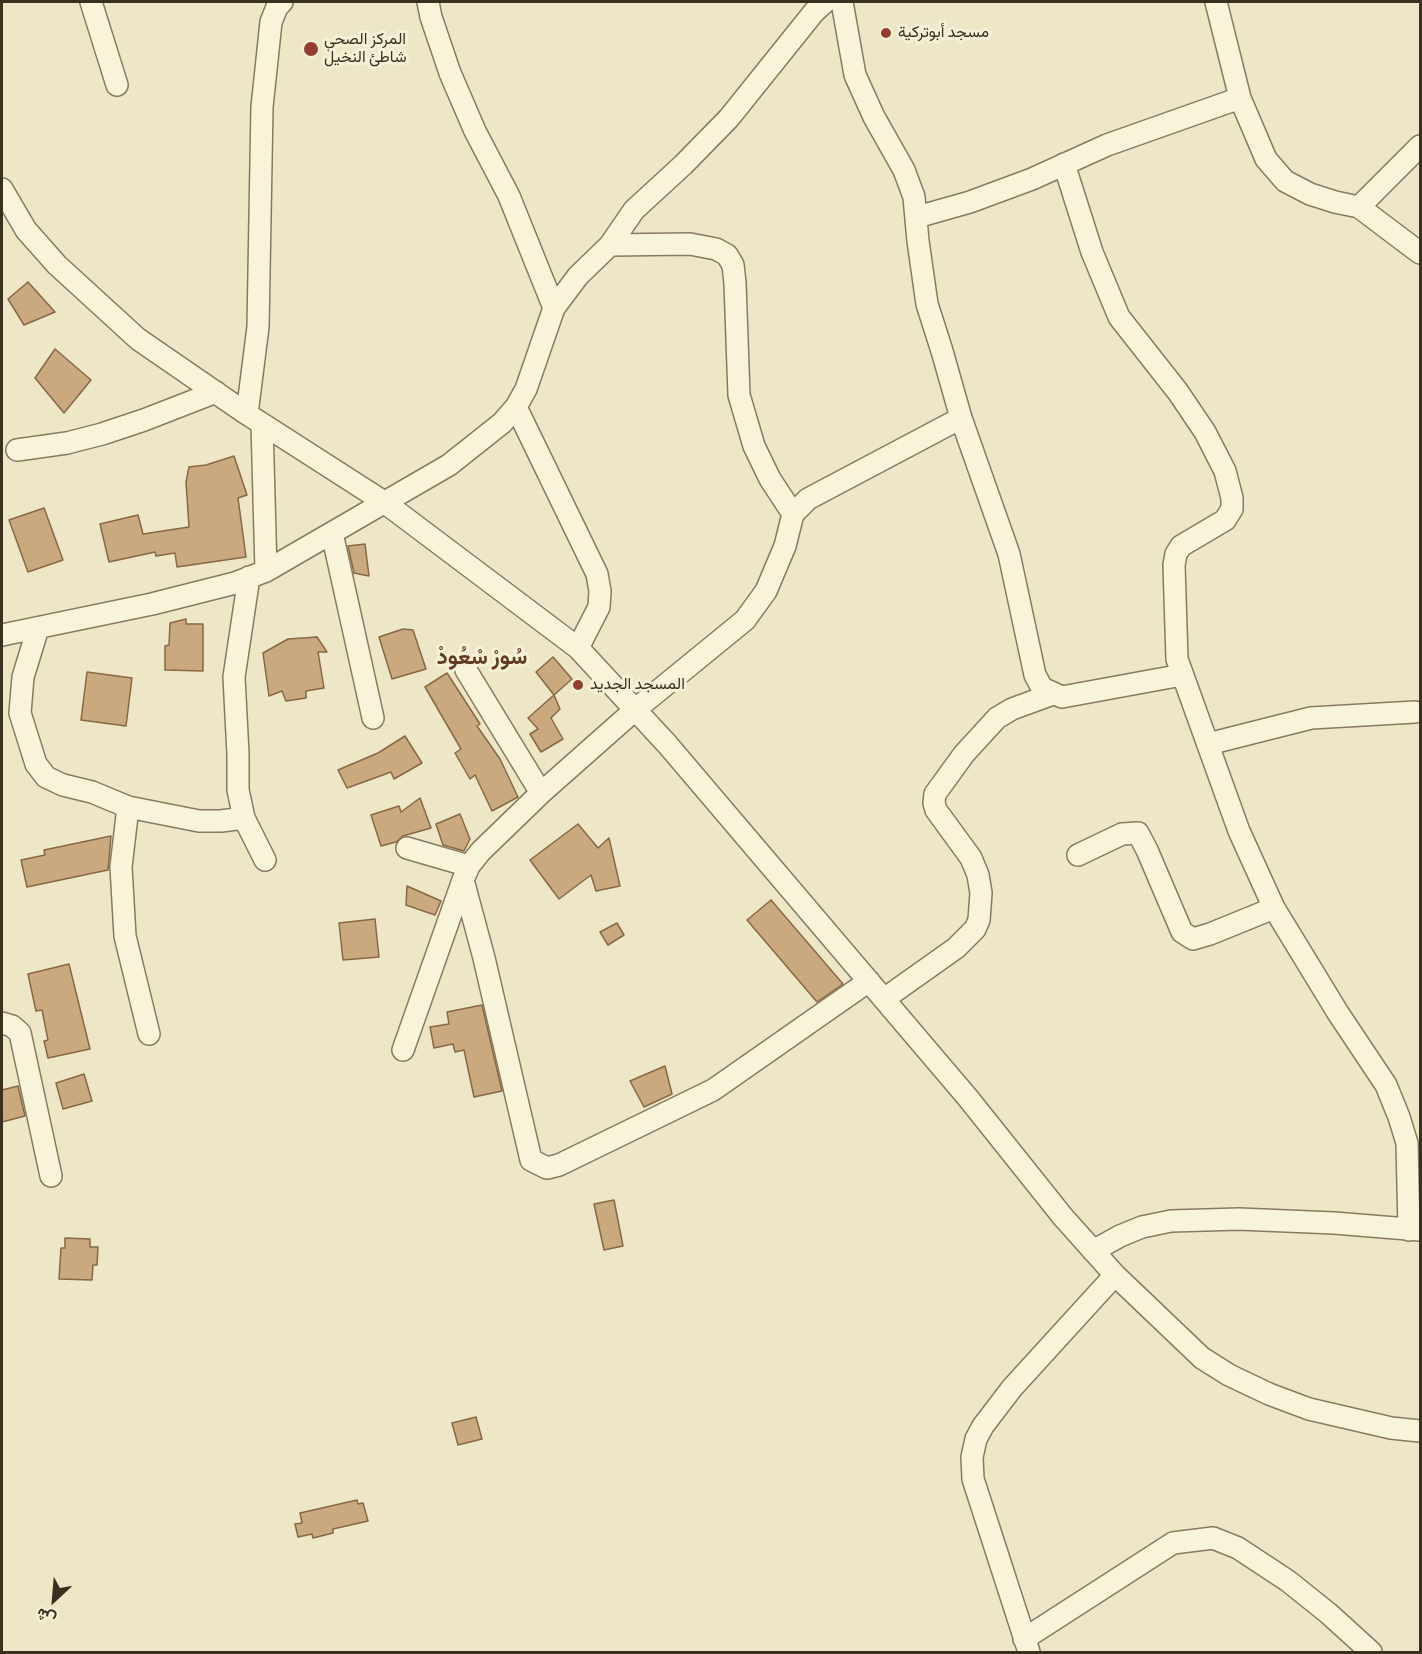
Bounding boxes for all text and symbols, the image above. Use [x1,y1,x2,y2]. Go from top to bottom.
place label: مسجد أبوتركية [898,23,989,43]
marker: مسجد أبوتركية [879,26,893,40]
place label: المركز الصحي شاطئ النخيل [324,30,406,68]
marker: المركز الصحي شاطئ النخيل [302,40,320,58]
district label: سُورْ سْعُودْ [437,645,527,671]
place label: المسجد الجديد [590,675,685,695]
marker: المسجد الجديد [571,678,585,692]
north arrow [24,1570,84,1630]
text: ش [33,1604,59,1629]

